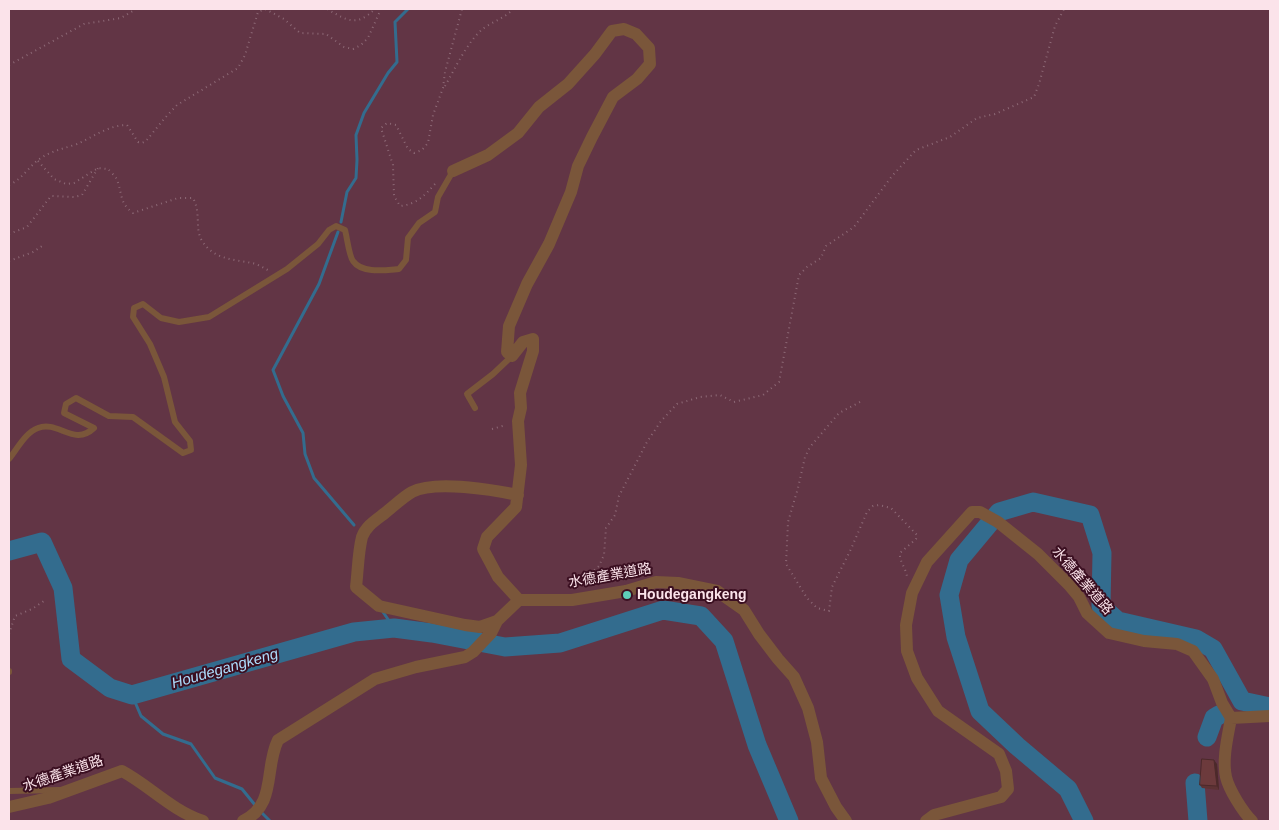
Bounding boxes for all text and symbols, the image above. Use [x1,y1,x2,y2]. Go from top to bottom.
street label: 水德產業道路 [1048,544,1116,618]
street label: 水德產業道路 [567,560,653,592]
place label: Houdegangkeng [637,587,747,603]
marker: Houdegangkeng [621,589,633,601]
water label: Houdegangkeng [170,645,280,693]
street label: 水德產業道路 [21,752,105,796]

